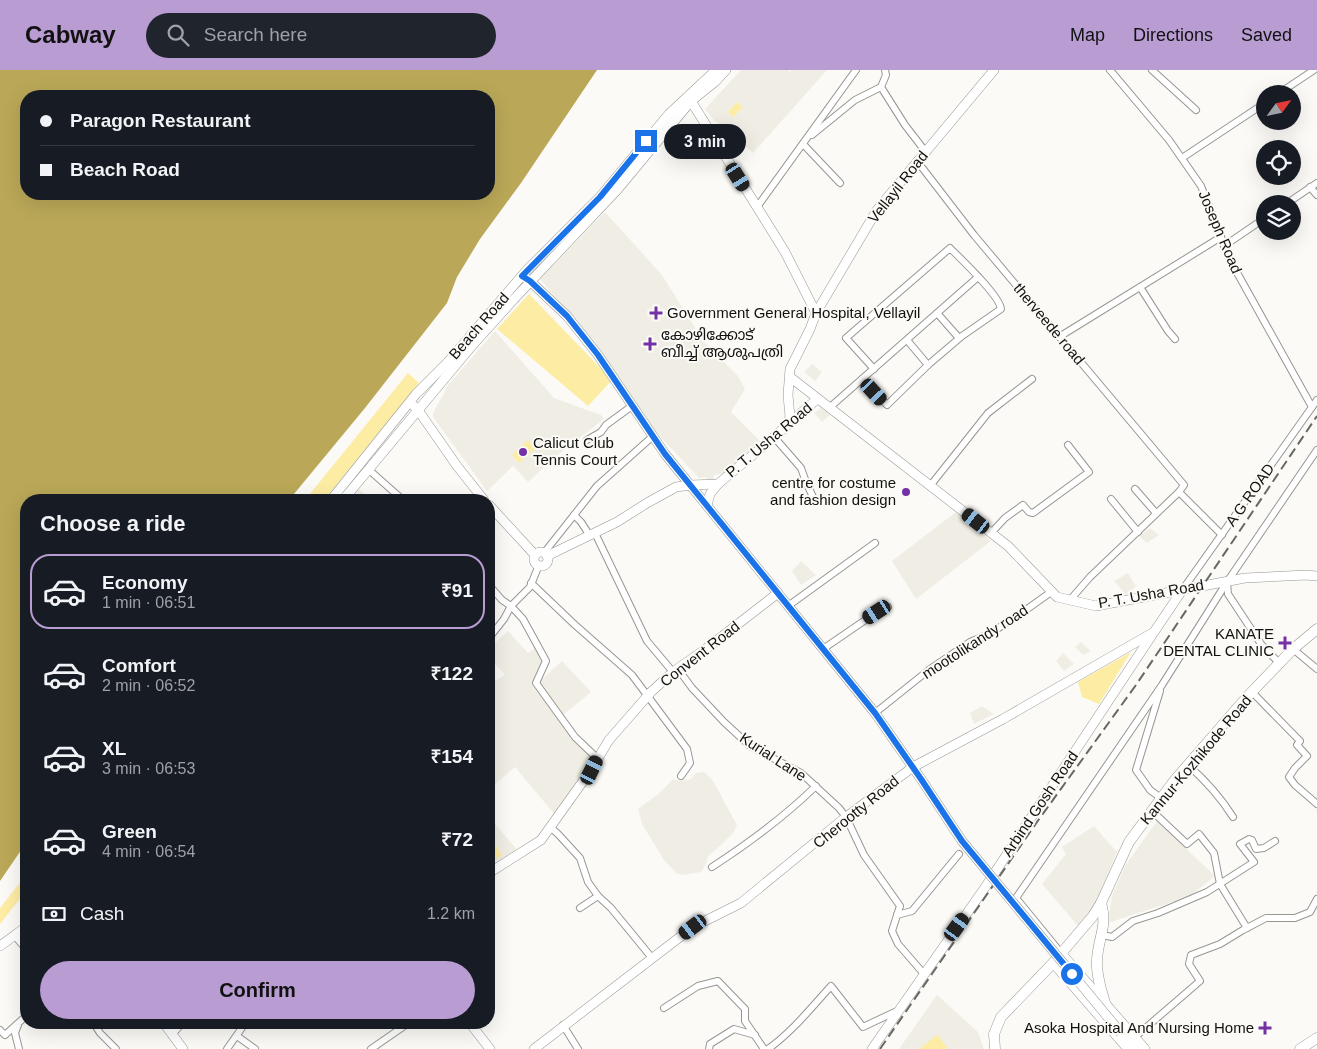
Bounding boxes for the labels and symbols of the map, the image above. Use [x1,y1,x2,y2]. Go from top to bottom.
north arrow [1256,85,1301,130]
callout: 3 min [664,124,746,158]
route end [635,130,657,152]
street label: Vellayil Road [864,147,931,226]
car [723,160,752,194]
street label: Joseph Road [1195,188,1246,276]
street label: therveede road [1010,280,1088,368]
street label: Beach Road [445,289,512,362]
place label: Government General Hospital, Vellayil [667,304,920,321]
marker: Government General Hospital, Vellayil [649,306,663,320]
place label: കോഴിക്കോട് ബീച്ച് ആശുപത്രി [661,326,783,361]
marker: കോഴിക്കോട് ബീച്ച് ആശുപത്രി [643,337,657,351]
car [858,376,889,408]
street label: P. T. Usha Road [722,399,815,481]
place label: Calicut Club Tennis Court [533,434,618,468]
marker: Calicut Club Tennis Court [517,446,529,458]
street label: A G ROAD [1222,460,1277,529]
place label: centre for costume and fashion design [770,474,896,508]
marker: centre for costume and fashion design [900,486,912,498]
car [959,506,992,536]
street label: P. T. Usha Road [1097,576,1205,611]
car [860,598,893,626]
street label: mootolikandy road [919,601,1031,682]
street label: Convent Road [657,617,743,690]
place label: KANATE DENTAL CLINIC [1163,625,1274,659]
marker: KANATE DENTAL CLINIC [1278,636,1292,650]
street label: Kannur-Kozhikode Road [1137,692,1255,828]
street label: Kurial Lane [737,729,810,784]
street label: Arbind Gosh Road [998,748,1081,860]
car [578,753,605,787]
street label: Cherootty Road [810,772,902,851]
car [942,910,971,944]
car [676,912,709,942]
route start [1061,963,1083,985]
place label: Asoka Hospital And Nursing Home [1024,1019,1254,1036]
marker: Asoka Hospital And Nursing Home [1258,1021,1272,1035]

